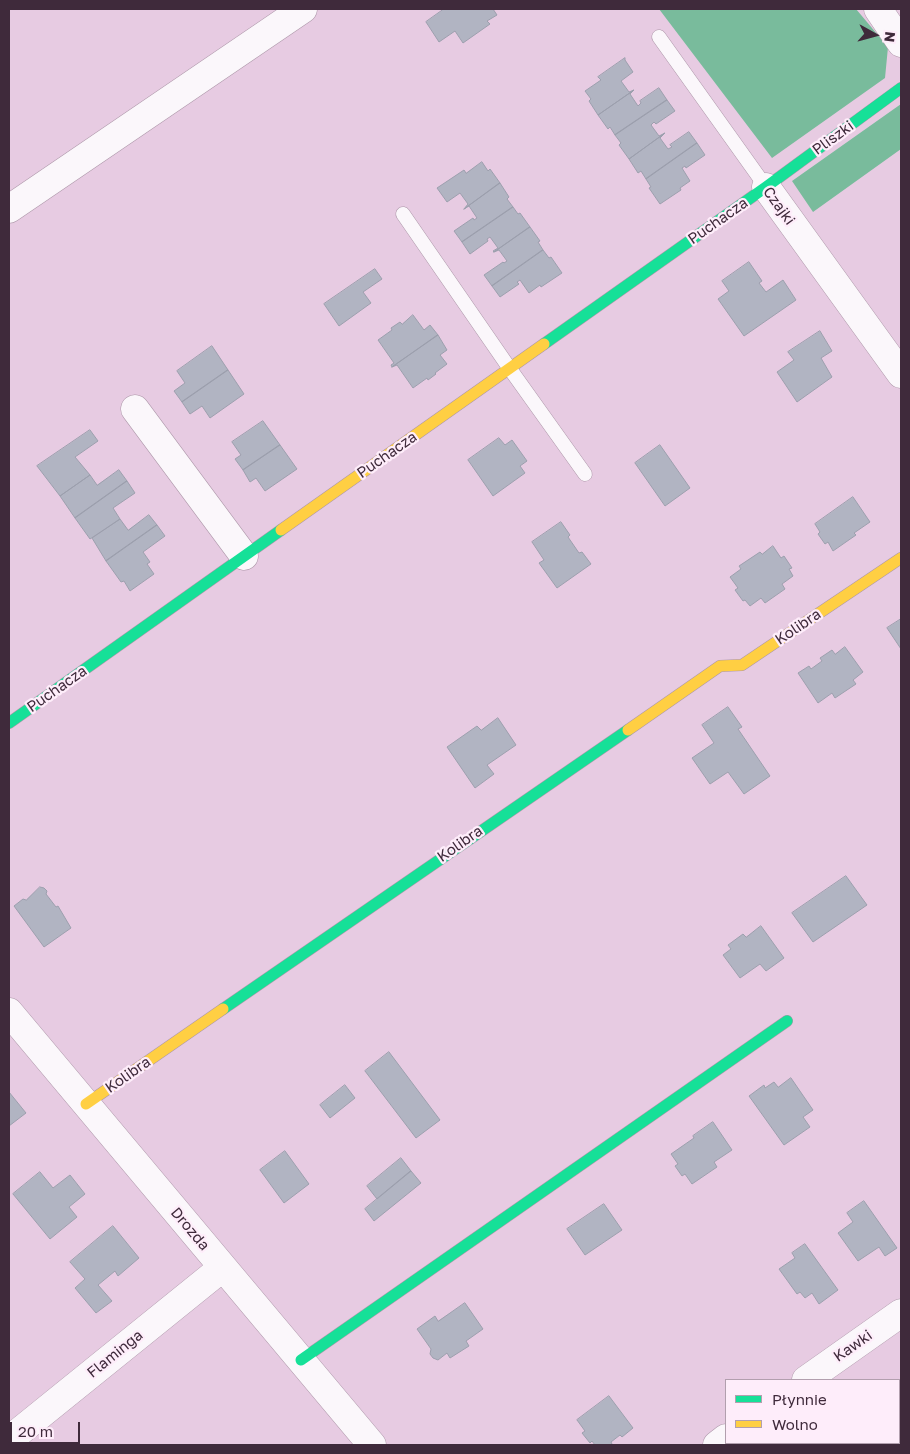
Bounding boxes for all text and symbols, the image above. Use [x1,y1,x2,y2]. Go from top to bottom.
north arrow [850,10,900,60]
text: N [881,31,899,43]
street label: Pliszki [809,117,857,159]
street label: Czajki [759,183,799,229]
street label: Puchacza [685,194,751,248]
street label: Puchacza [354,428,420,482]
street label: Kolibra [772,605,824,649]
street label: Puchacza [24,662,90,716]
street label: Kolibra [434,822,486,866]
street label: Kolibra [102,1053,154,1097]
street label: Drozda [167,1204,213,1254]
street label: Flaminga [84,1326,146,1382]
street label: Kawki [830,1326,876,1366]
legend [725,1379,900,1444]
text: Płynnie [772,1390,827,1408]
scale bar [12,1412,82,1444]
text: Wolno [772,1415,818,1433]
text: 20 m [18,1422,53,1440]

